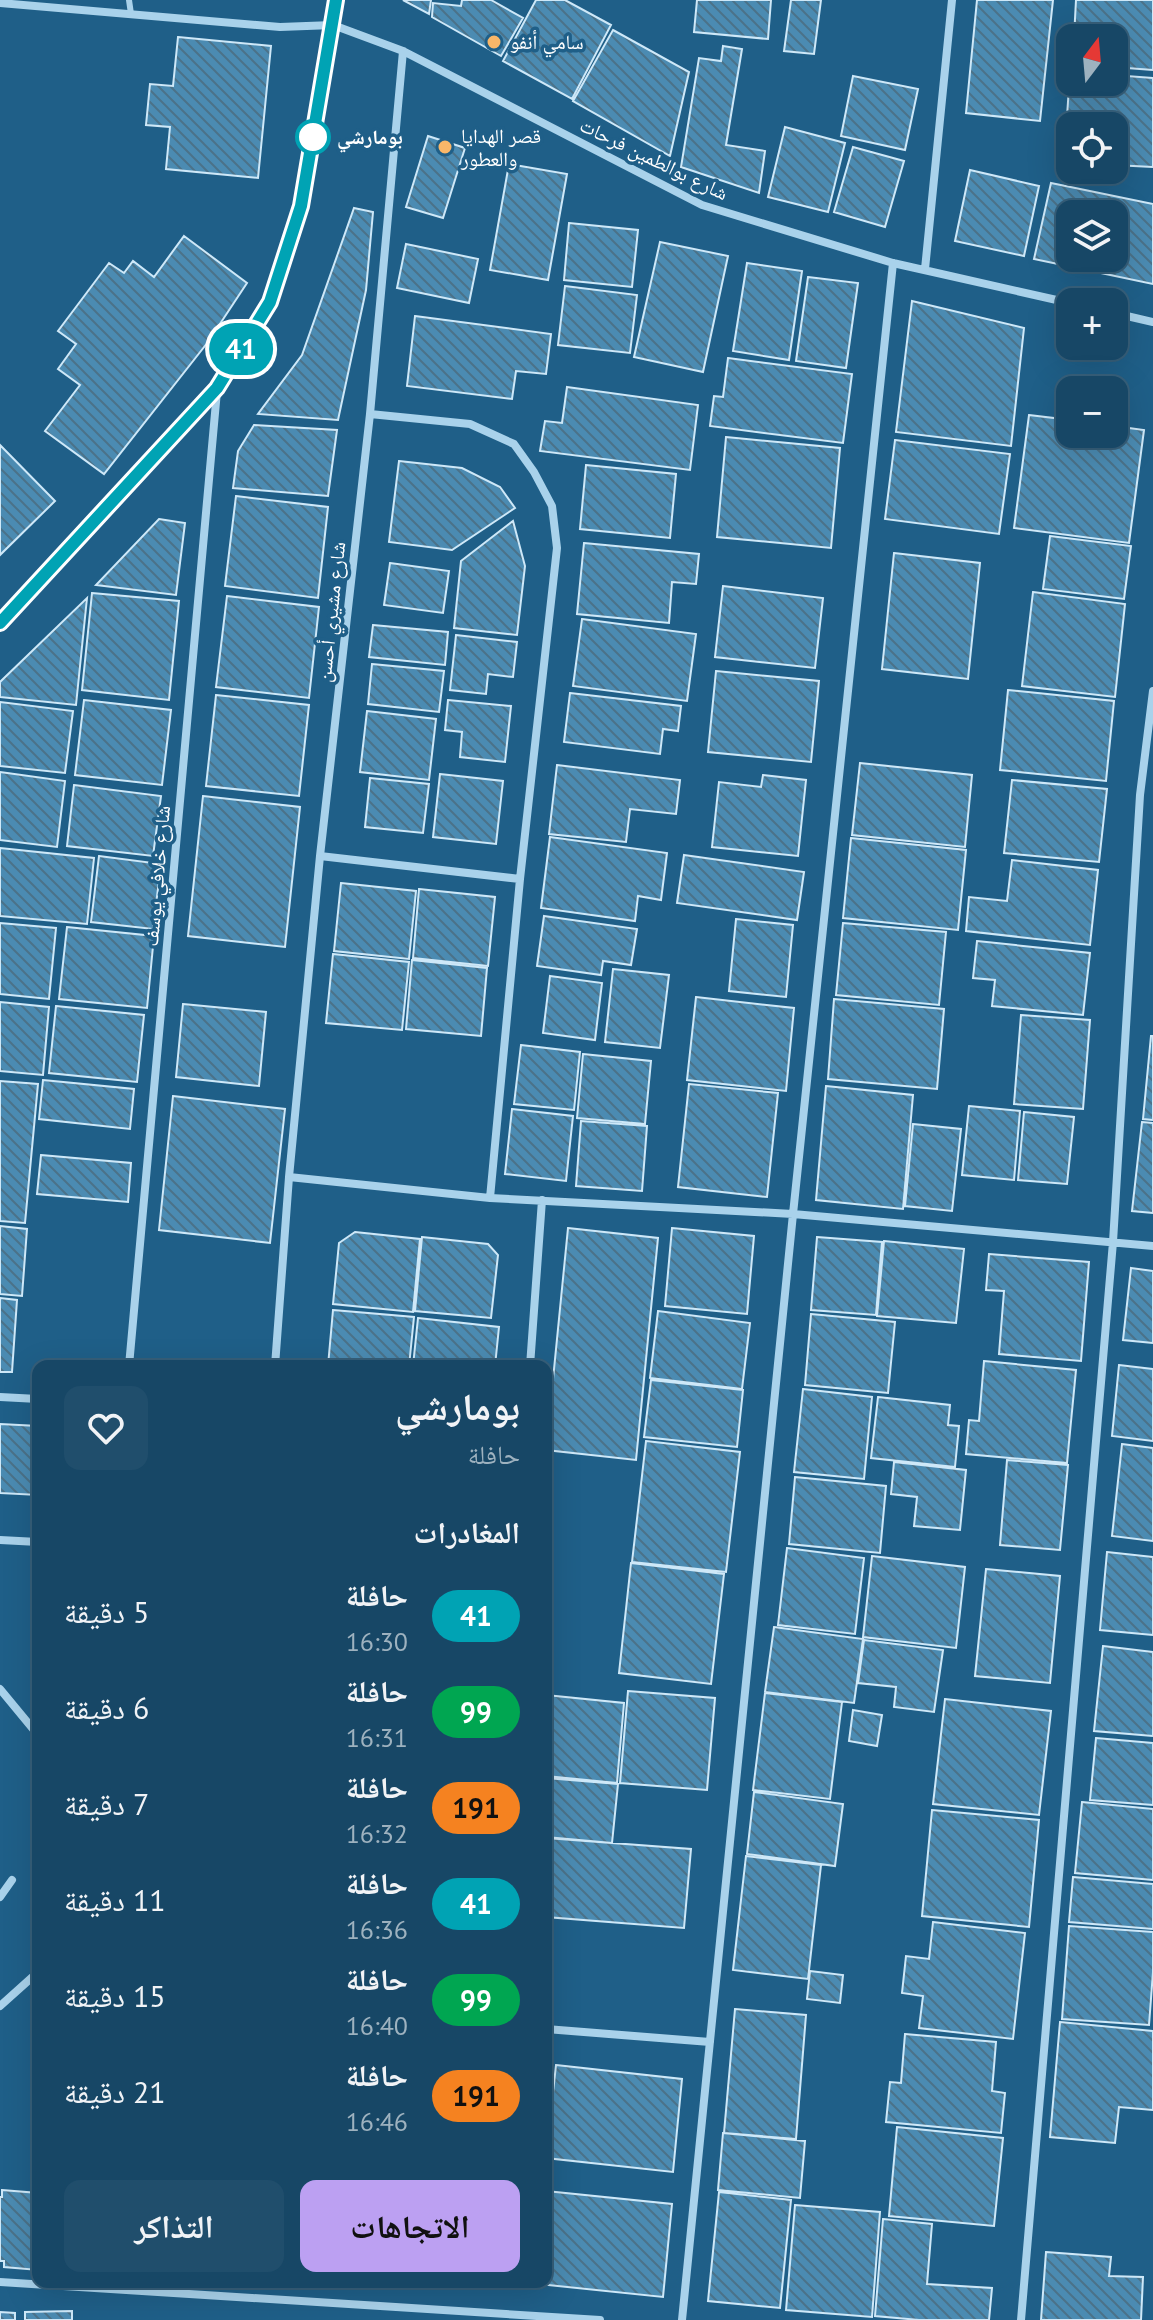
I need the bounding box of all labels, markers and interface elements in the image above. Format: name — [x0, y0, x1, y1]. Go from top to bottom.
north arrow — [1056, 24, 1128, 96]
map controls — [1056, 24, 1128, 448]
place label: سامي أنفو — [510, 29, 584, 58]
marker: سامي أنفو — [485, 33, 503, 51]
street label: شارع بوالطمين فرحات — [575, 112, 733, 206]
button: locate — [1056, 112, 1128, 184]
marker: بومارشي — [296, 120, 330, 154]
place label: قصر الهدايا والعطور — [460, 123, 541, 172]
place label: بومارشي — [337, 124, 403, 153]
marker: قصر الهدايا والعطور — [436, 138, 454, 156]
button: layers — [1056, 200, 1128, 272]
button: + — [1056, 288, 1128, 360]
line badge: 41 — [205, 323, 277, 375]
text: 41 — [225, 330, 257, 367]
button: − — [1056, 376, 1128, 448]
street label: شارع مشيري أحسن — [311, 540, 354, 684]
street label: شارع خلافي يوسف — [138, 804, 179, 948]
text: بومارشي — [395, 1381, 520, 1430]
button: heart — [64, 1386, 148, 1470]
text: حافلة — [468, 1438, 520, 1471]
text: المغادرات — [413, 1512, 520, 1551]
text: حافلة — [346, 1575, 408, 1614]
text: 5 دقيقة — [64, 1592, 149, 1631]
text: 41 — [460, 1597, 492, 1634]
text: 16:30 — [346, 1625, 408, 1658]
text: حافلة — [346, 1671, 408, 1710]
text: 6 دقيقة — [64, 1688, 149, 1727]
text: 99 — [460, 1693, 492, 1730]
text: 16:31 — [346, 1721, 408, 1754]
text: حافلة — [346, 1767, 408, 1806]
text: 7 دقيقة — [64, 1784, 149, 1823]
text: 191 — [452, 1789, 500, 1826]
text: 16:32 — [346, 1817, 408, 1850]
text: حافلة — [346, 1863, 408, 1902]
text: 11 دقيقة — [64, 1880, 166, 1919]
text: 41 — [460, 1885, 492, 1922]
text: 16:36 — [346, 1913, 408, 1946]
text: حافلة — [346, 1959, 408, 1998]
text: 15 دقيقة — [64, 1976, 166, 2015]
text: 99 — [460, 1981, 492, 2018]
text: 16:40 — [346, 2009, 408, 2042]
text: حافلة — [346, 2055, 408, 2094]
text: 21 دقيقة — [64, 2072, 166, 2111]
text: 191 — [452, 2077, 500, 2114]
text: 16:46 — [346, 2105, 408, 2138]
button: التذاكر — [64, 2180, 284, 2272]
button: الاتجاهات — [300, 2180, 520, 2272]

